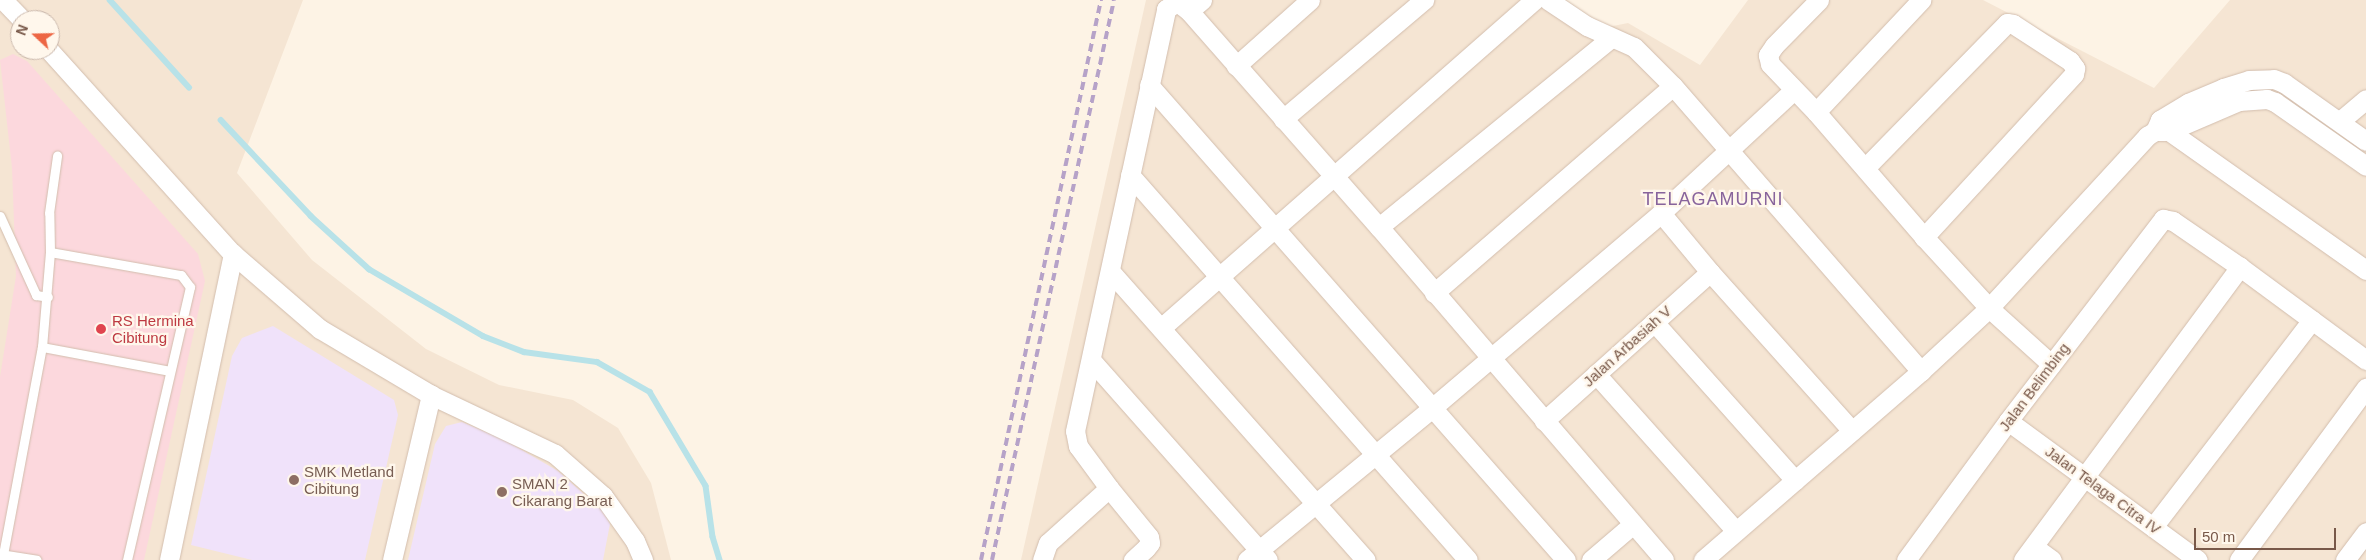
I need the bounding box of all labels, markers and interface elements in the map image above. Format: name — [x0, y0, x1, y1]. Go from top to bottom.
north arrow — [10, 10, 60, 60]
text: N — [13, 22, 31, 38]
district label: TELAGAMURNI — [1641, 188, 1785, 210]
street label: Jalan Arbasiah V — [1579, 301, 1675, 391]
place label: RS Hermina Cibitung — [112, 311, 194, 346]
marker: RS Hermina Cibitung — [94, 322, 108, 336]
street label: Jalan Belimbing — [1995, 339, 2073, 435]
street label: Jalan Telaga Citra IV — [2042, 442, 2164, 538]
place label: SMK Metland Cibitung — [304, 462, 394, 497]
marker: SMK Metland Cibitung — [288, 474, 300, 486]
place label: SMAN 2 Cikarang Barat — [512, 474, 612, 509]
marker: SMAN 2 Cikarang Barat — [496, 486, 508, 498]
scale bar — [2196, 518, 2338, 550]
text: 50 m — [2202, 528, 2235, 545]

